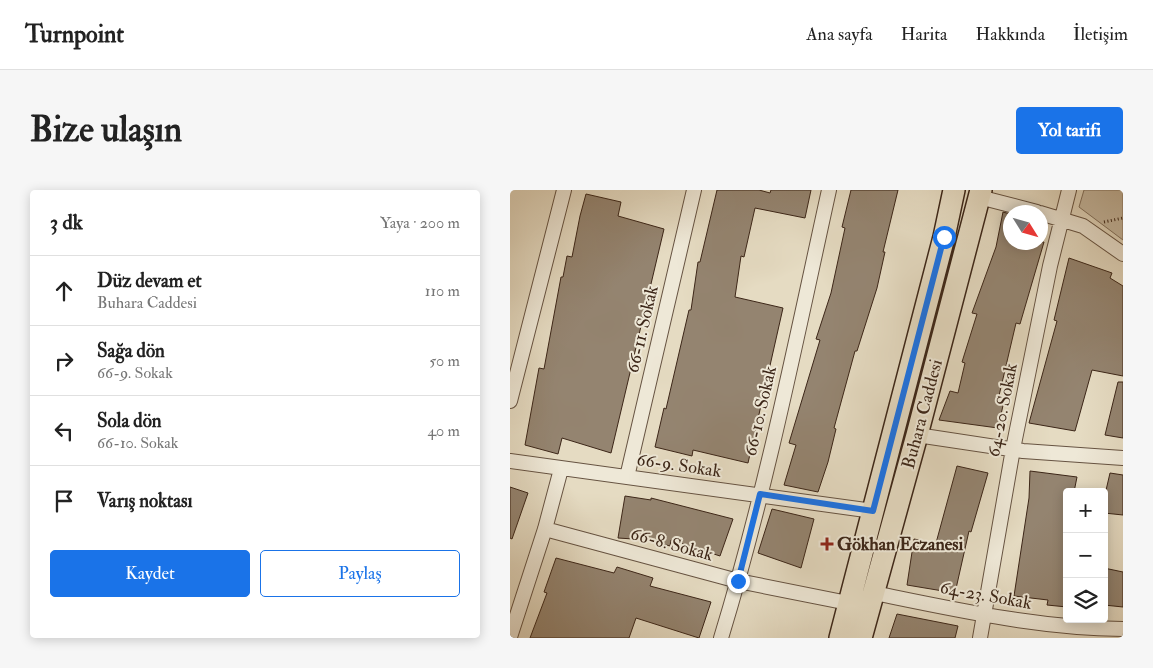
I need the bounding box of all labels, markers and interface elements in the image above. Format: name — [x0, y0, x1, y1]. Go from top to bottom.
text: Turnpoint — [25, 19, 124, 50]
text: Ana sayfa — [806, 23, 873, 46]
text: Harita — [901, 23, 948, 46]
text: Hakkında — [976, 23, 1045, 46]
text: İletişim — [1073, 23, 1128, 46]
button: Yol tarifi — [1016, 107, 1123, 154]
text: Bize ulaşın — [30, 108, 182, 152]
north arrow — [1003, 205, 1048, 250]
text: 3 dk — [50, 209, 83, 236]
text: Yaya · 200 m — [380, 213, 460, 233]
route start — [933, 226, 956, 249]
text: Düz devam et — [97, 269, 202, 293]
icon: ahead — [50, 277, 78, 305]
text: 110 m — [425, 281, 460, 301]
street label: 66-11. Sokak — [621, 283, 664, 375]
text: Buhara Caddesi — [97, 293, 197, 313]
text: Sağa dön — [97, 339, 165, 363]
icon: right — [50, 347, 78, 375]
text: 50 m — [429, 351, 460, 371]
street label: Buhara Caddesi — [897, 357, 948, 471]
street label: 64-20. Sokak — [982, 361, 1023, 459]
text: 66-9. Sokak — [97, 363, 173, 383]
street label: 66-10. Sokak — [739, 363, 782, 458]
text: Sola dön — [97, 409, 162, 433]
icon: left — [50, 417, 78, 445]
text: 40 m — [427, 421, 460, 441]
text: 66-10. Sokak — [97, 433, 178, 453]
street label: 66-9. Sokak — [635, 448, 723, 483]
icon: arrive — [50, 487, 78, 515]
map controls — [1063, 488, 1108, 623]
button: + — [1063, 488, 1108, 533]
text: Varış noktası — [97, 489, 193, 513]
street label: 66-8. Sokak — [628, 522, 716, 567]
place label: Gökhan Eczanesi — [837, 533, 963, 556]
button: − — [1063, 533, 1108, 578]
marker: Gökhan Eczanesi — [821, 538, 833, 550]
button: Kaydet — [50, 550, 250, 597]
button: Paylaş — [260, 550, 460, 597]
route end — [727, 570, 750, 593]
street label: 64-23. Sokak — [938, 576, 1034, 615]
button: layers — [1063, 578, 1108, 623]

